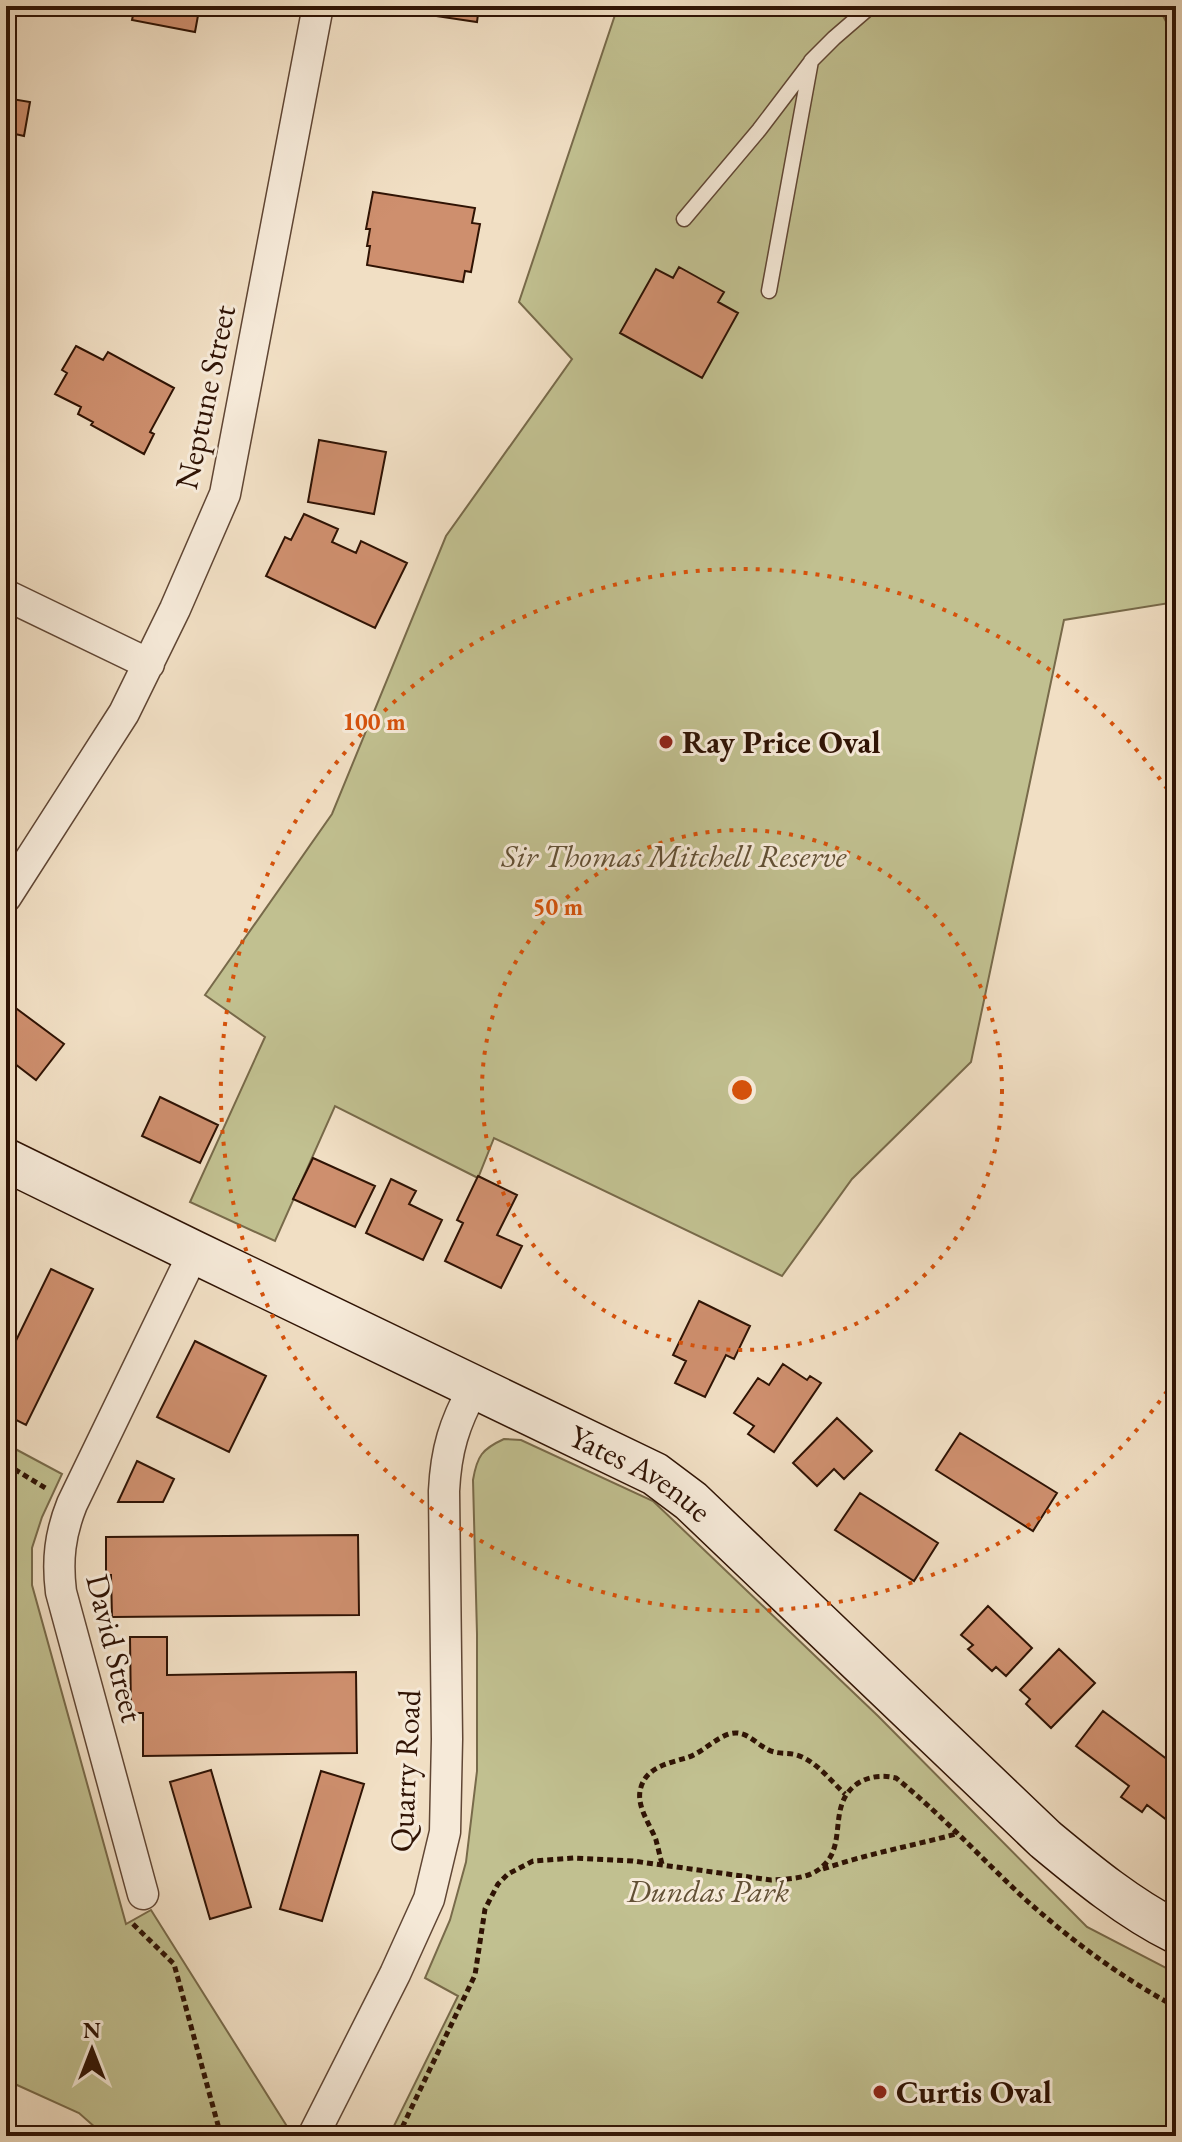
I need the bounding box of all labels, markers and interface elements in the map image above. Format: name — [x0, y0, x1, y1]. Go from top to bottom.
street label: Neptune Street — [165, 301, 245, 493]
text: 100 m — [342, 706, 406, 737]
place label: Ray Price Oval — [682, 721, 881, 763]
marker: Ray Price Oval — [657, 733, 675, 751]
park label: Sir Thomas Mitchell Reserve — [501, 835, 848, 877]
text: 50 m — [533, 891, 583, 922]
centre of rings — [728, 1076, 756, 1104]
street label: Yates Avenue — [562, 1415, 721, 1531]
street label: David Street — [76, 1570, 154, 1726]
street label: Quarry Road — [380, 1688, 430, 1853]
park label: Dundas Park — [626, 1870, 790, 1912]
north arrow — [52, 2010, 132, 2090]
text: N — [83, 2016, 101, 2045]
place label: Curtis Oval — [896, 2071, 1052, 2113]
marker: Curtis Oval — [871, 2083, 889, 2101]

